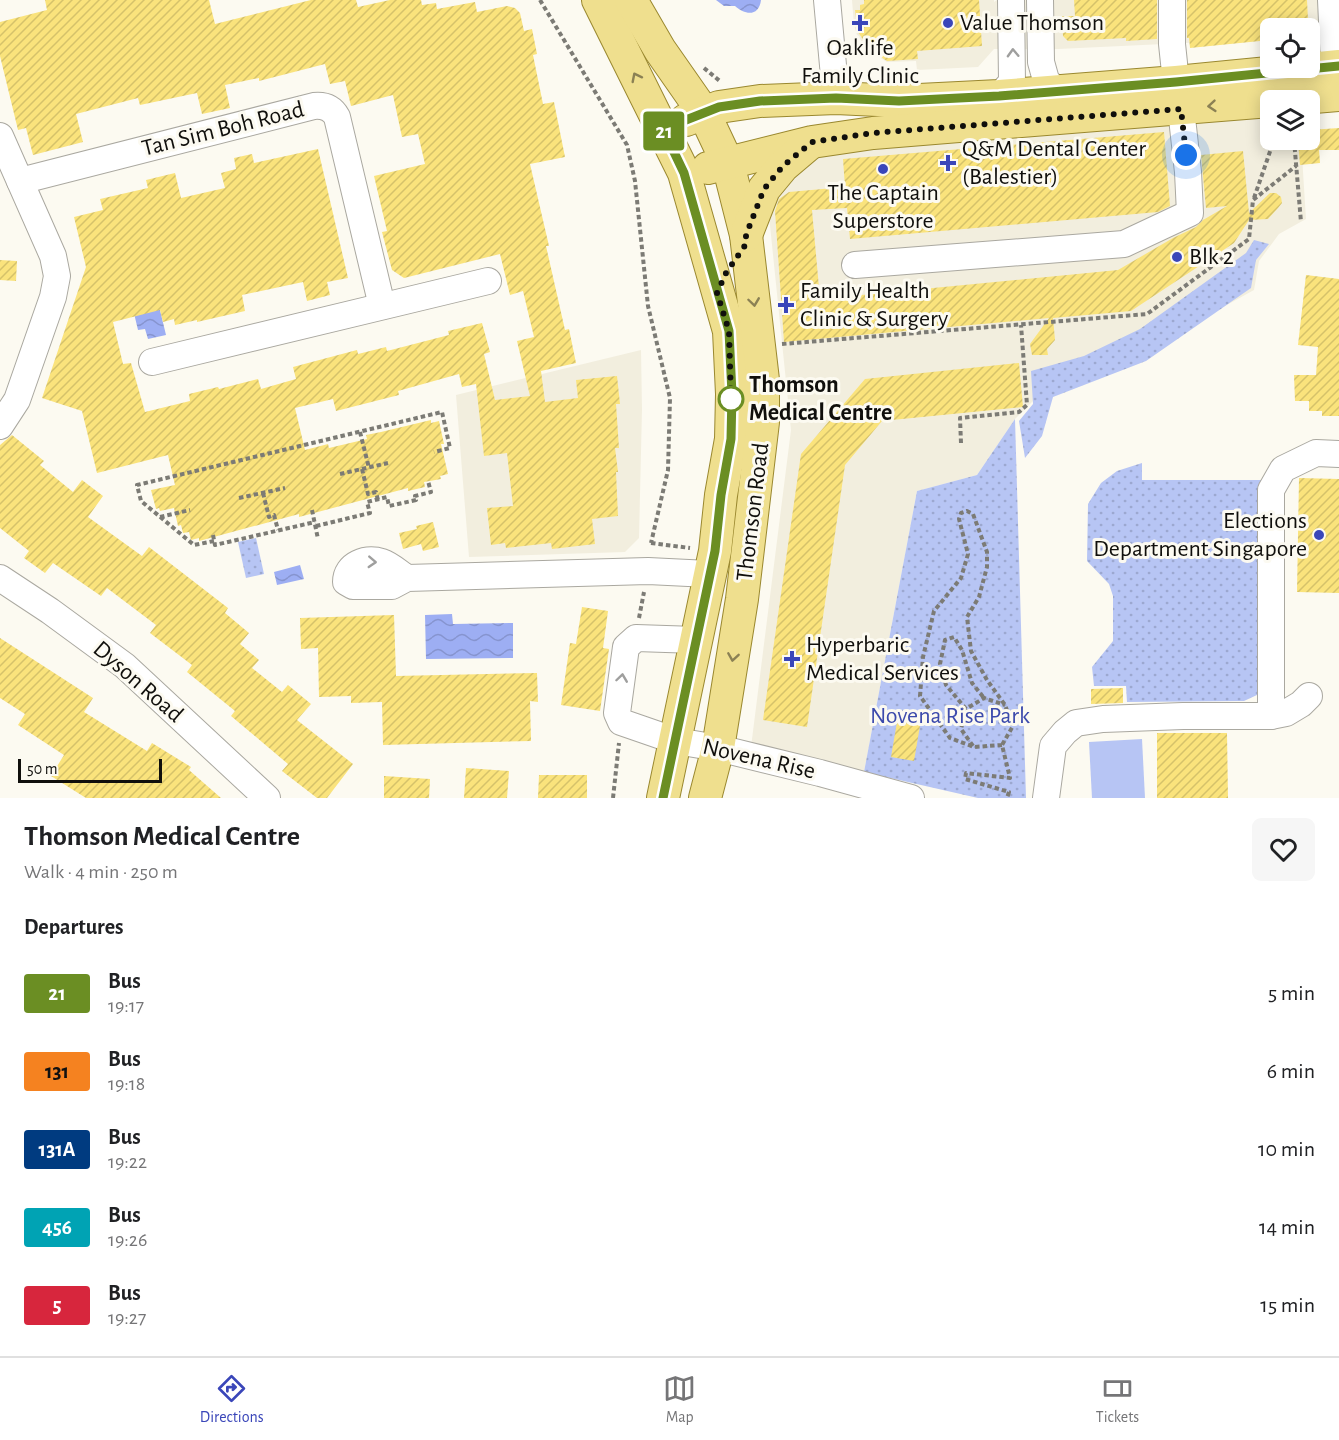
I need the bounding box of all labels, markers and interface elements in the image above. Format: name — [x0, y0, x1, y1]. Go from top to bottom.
place label: Value Thomson — [960, 11, 1104, 35]
marker: Oaklife Family Clinic — [851, 14, 869, 32]
marker: Value Thomson — [941, 16, 955, 30]
map controls — [1260, 18, 1320, 150]
button: locate — [1260, 18, 1320, 78]
place label: Oaklife Family Clinic — [801, 36, 919, 88]
one-way arrow — [1006, 49, 1019, 58]
one-way arrow — [632, 73, 644, 84]
button: layers — [1260, 90, 1320, 150]
street label: Tan Sim Boh Road — [139, 97, 307, 161]
one-way arrow — [1208, 100, 1217, 113]
line badge: 21 — [637, 112, 691, 150]
text: 21 — [655, 121, 673, 142]
place label: Q&M Dental Center (Balestier) — [962, 137, 1146, 189]
your location — [1171, 140, 1201, 170]
marker: Q&M Dental Center (Balestier) — [939, 154, 957, 172]
marker: The Captain Superstore — [876, 162, 890, 176]
place label: The Captain Superstore — [827, 181, 939, 233]
place label: Blk 2 — [1189, 245, 1234, 269]
marker: Blk 2 — [1170, 250, 1184, 264]
place label: Family Health Clinic & Surgery — [800, 279, 948, 331]
marker: Family Health Clinic & Surgery — [777, 296, 795, 314]
one-way arrow — [748, 298, 760, 307]
place label: Thomson Medical Centre — [749, 373, 892, 425]
marker: Thomson Medical Centre — [718, 386, 744, 412]
street label: Thomson Road — [733, 441, 773, 583]
place label: Elections Department Singapore — [1093, 509, 1307, 561]
marker: Elections Department Singapore — [1312, 528, 1326, 542]
one-way arrow — [368, 555, 377, 568]
place label: Hyperbaric Medical Services — [806, 633, 959, 685]
street label: Dyson Road — [89, 637, 187, 727]
marker: Hyperbaric Medical Services — [783, 650, 801, 668]
one-way arrow — [727, 652, 740, 662]
one-way arrow — [615, 674, 627, 683]
park label: Novena Rise Park — [870, 704, 1030, 728]
street label: Novena Rise — [700, 734, 818, 784]
scale bar — [18, 756, 162, 784]
text: 50 m — [27, 761, 58, 777]
button: heart — [1252, 818, 1315, 881]
text: Thomson Medical Centre — [24, 823, 300, 851]
text: Walk · 4 min · 250 m — [24, 862, 178, 882]
text: Departures — [24, 916, 124, 938]
text: Bus — [108, 970, 141, 992]
text: 5 min — [1268, 982, 1315, 1004]
text: 21 — [48, 983, 66, 1004]
text: 19:17 — [108, 996, 144, 1016]
text: Bus — [108, 1048, 141, 1070]
text: 6 min — [1267, 1060, 1315, 1082]
text: 131 — [45, 1061, 69, 1082]
text: 19:18 — [108, 1074, 145, 1094]
text: Bus — [108, 1126, 141, 1148]
text: 10 min — [1258, 1138, 1315, 1160]
text: 131A — [39, 1139, 75, 1160]
text: 19:22 — [108, 1152, 147, 1172]
text: Bus — [108, 1204, 141, 1226]
text: 14 min — [1259, 1216, 1315, 1238]
text: 456 — [42, 1217, 72, 1238]
text: 19:26 — [108, 1230, 147, 1250]
text: Bus — [108, 1282, 141, 1304]
text: 15 min — [1260, 1294, 1315, 1316]
text: 5 — [52, 1295, 62, 1316]
text: 19:27 — [108, 1308, 146, 1328]
tab: Directions — [200, 1372, 264, 1427]
tab: Map — [663, 1372, 696, 1427]
tab: Tickets — [1096, 1372, 1139, 1427]

